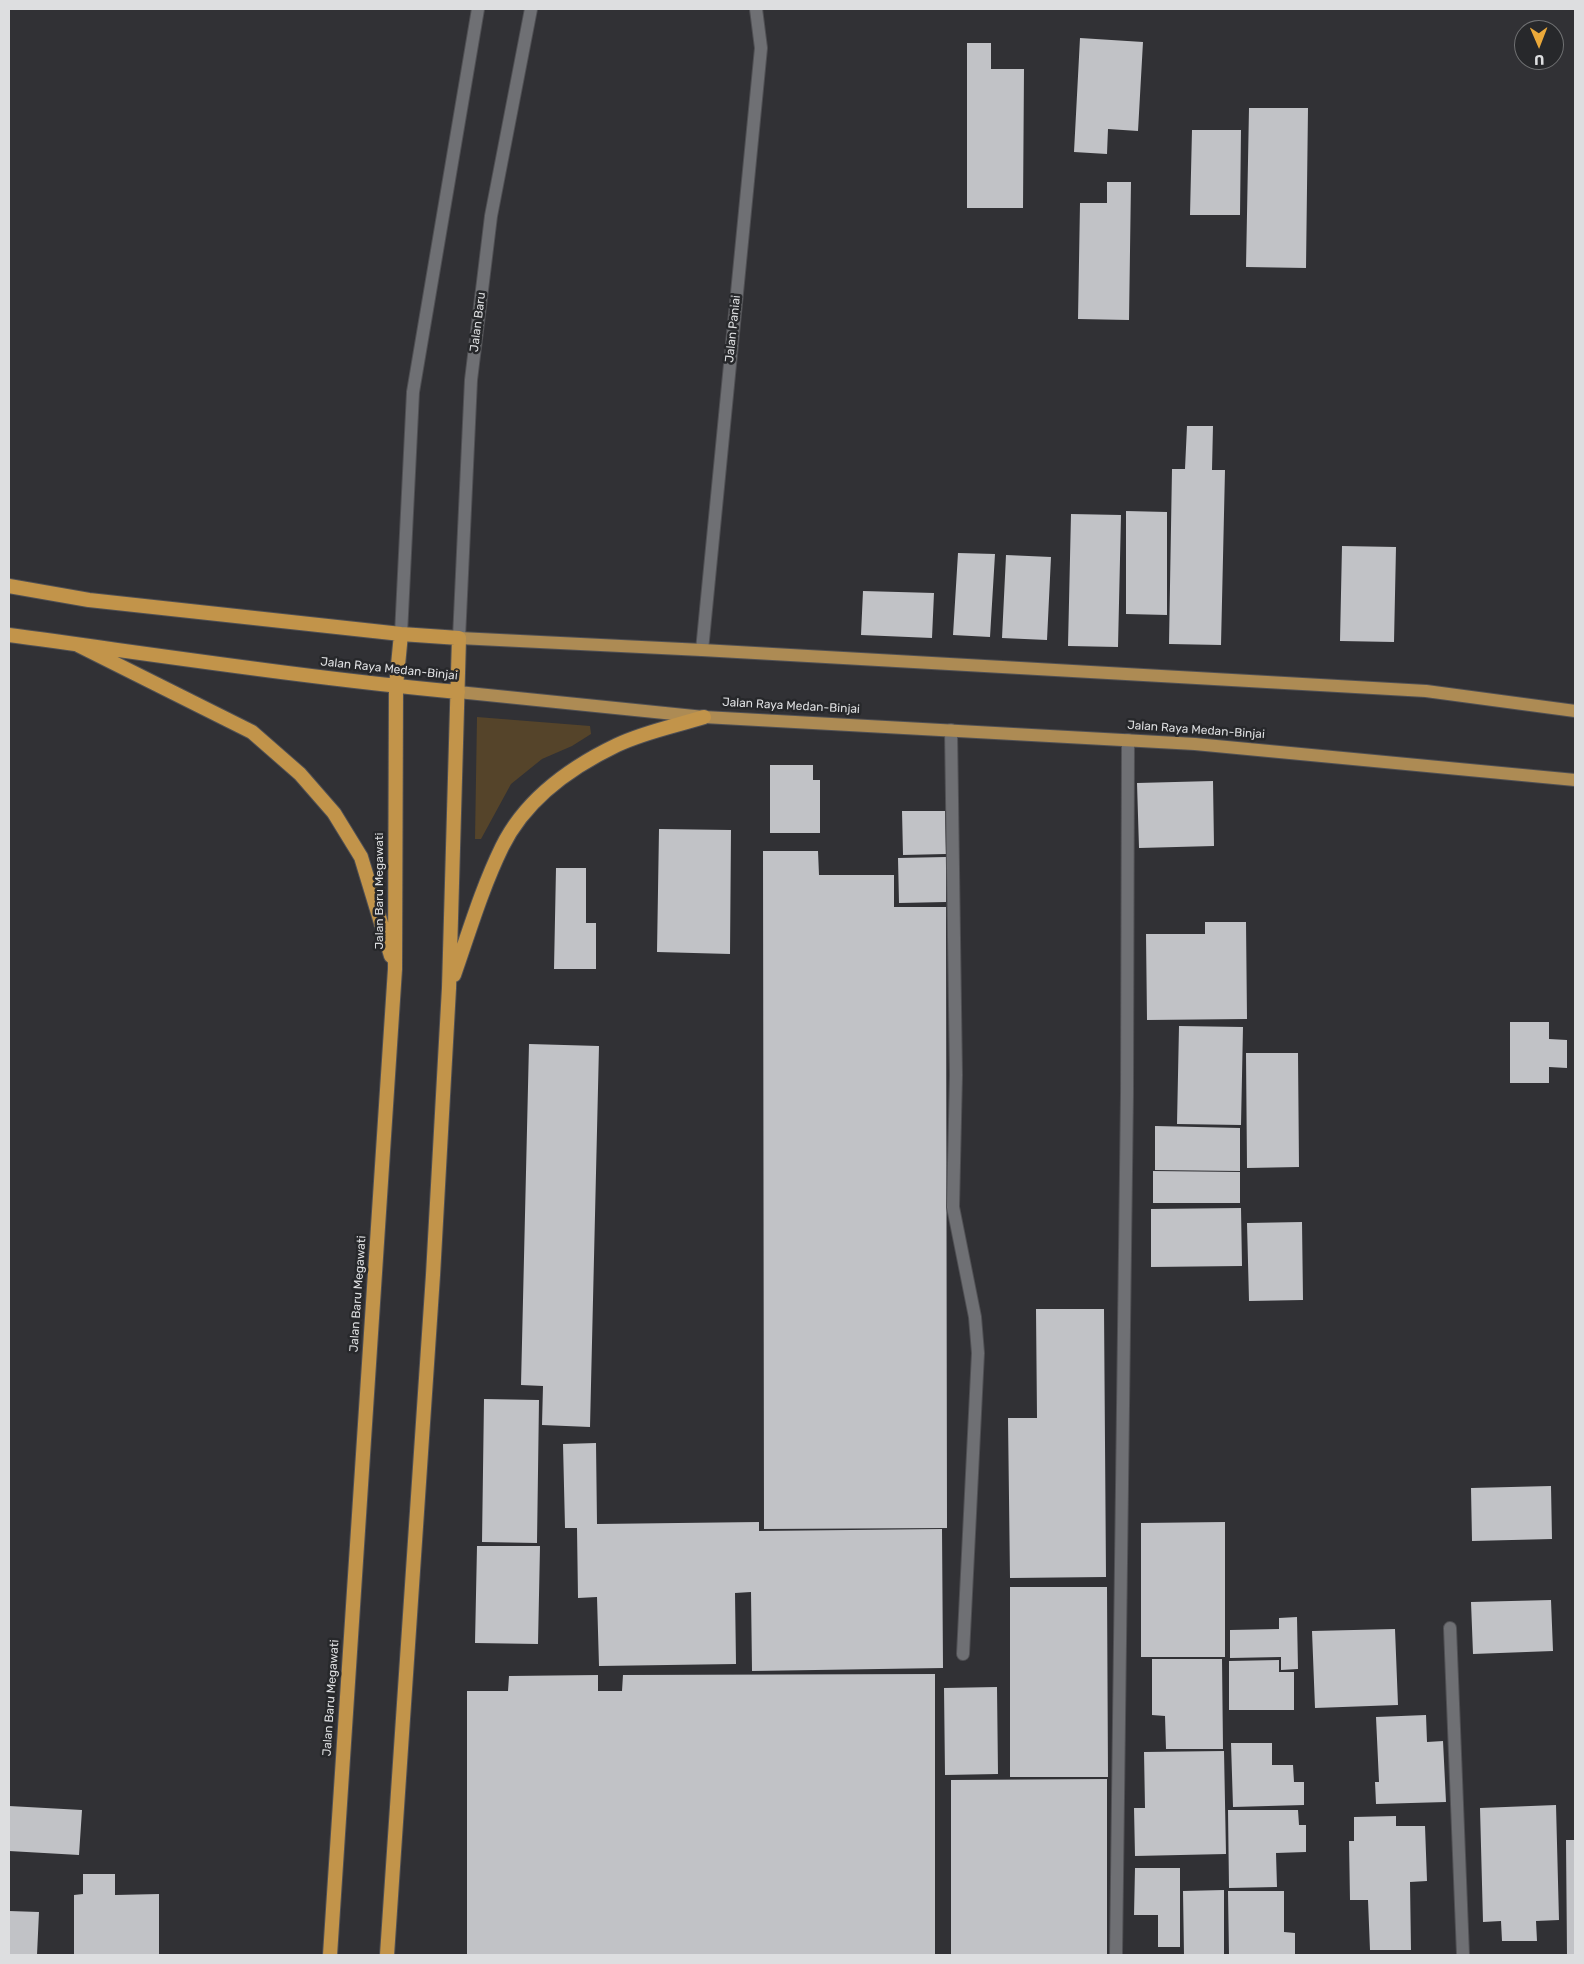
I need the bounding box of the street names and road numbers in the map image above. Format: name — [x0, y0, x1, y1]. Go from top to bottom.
street label: Jalan Baru — [467, 291, 489, 353]
street label: Jalan Paniai — [722, 295, 744, 363]
street label: Jalan Raya Medan-Binjai — [320, 655, 458, 683]
street label: Jalan Raya Medan-Binjai — [722, 695, 860, 717]
street label: Jalan Raya Medan-Binjai — [1127, 718, 1265, 742]
street label: Jalan Baru Megawati — [373, 833, 387, 949]
street label: Jalan Baru Megawati — [347, 1235, 369, 1353]
street label: Jalan Baru Megawati — [320, 1639, 342, 1757]

